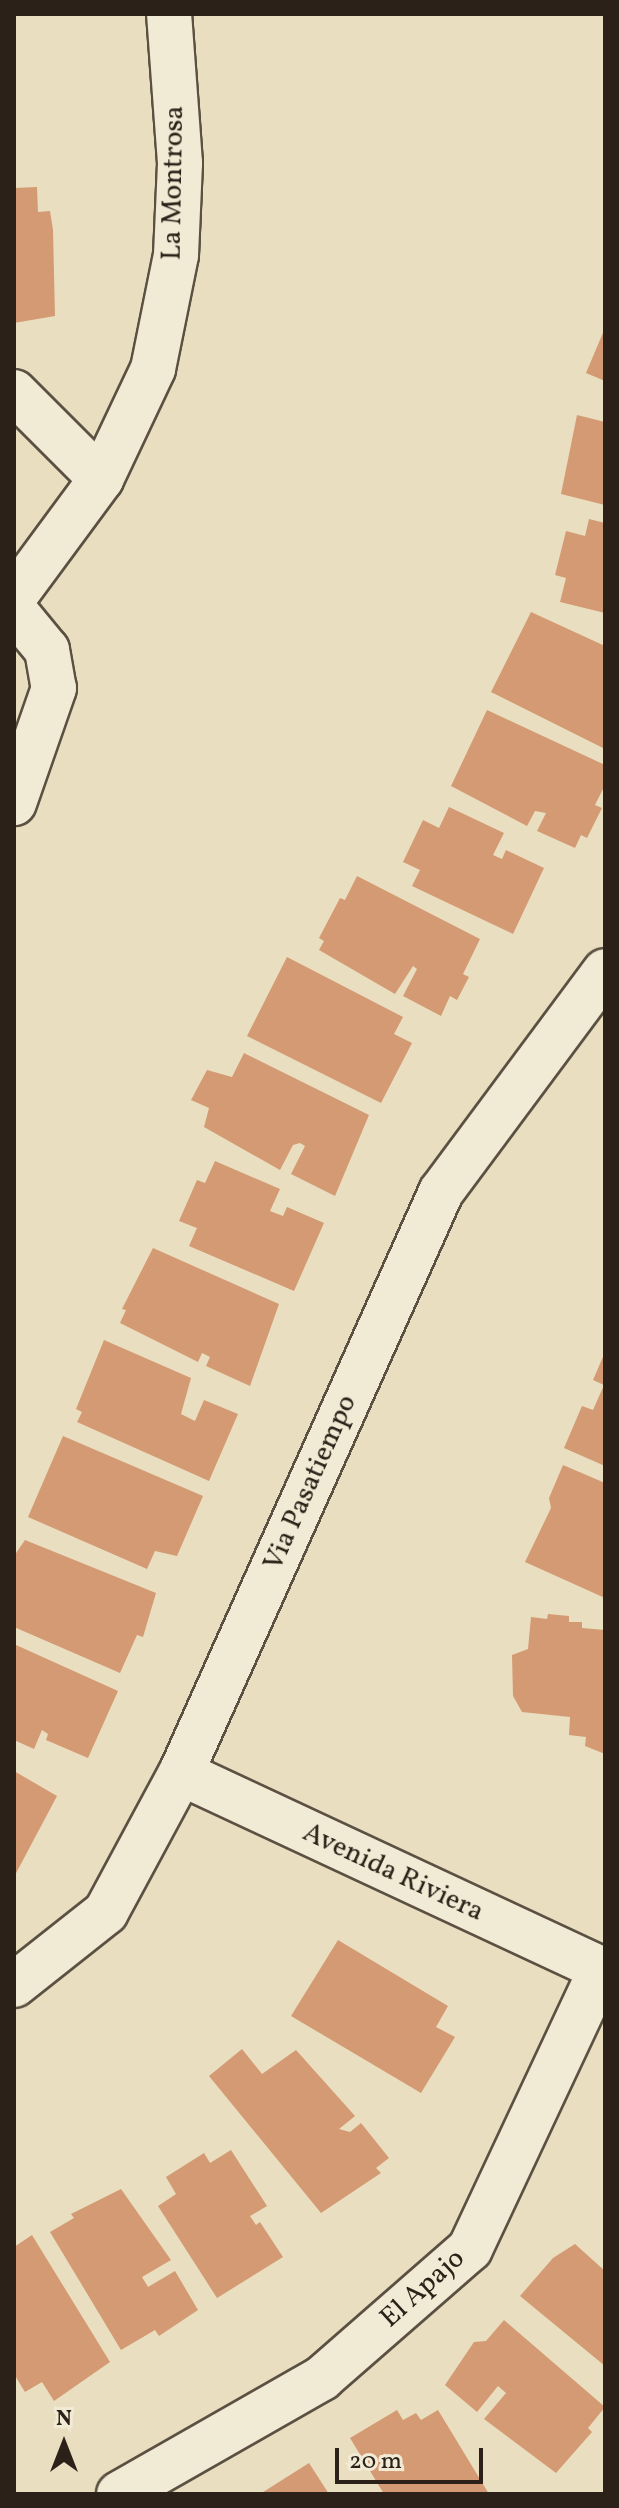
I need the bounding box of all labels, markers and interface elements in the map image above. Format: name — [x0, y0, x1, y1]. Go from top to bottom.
street label: La Montrosa — [156, 105, 192, 261]
street label: Via Pasatiempo — [257, 1390, 365, 1576]
street label: Avenida Riviera — [297, 1816, 489, 1930]
street label: El Apajo — [374, 2242, 472, 2336]
north arrow — [24, 2404, 104, 2484]
text: N — [56, 2404, 72, 2435]
scale bar — [339, 2432, 487, 2482]
text: 20 m — [349, 2445, 402, 2479]

